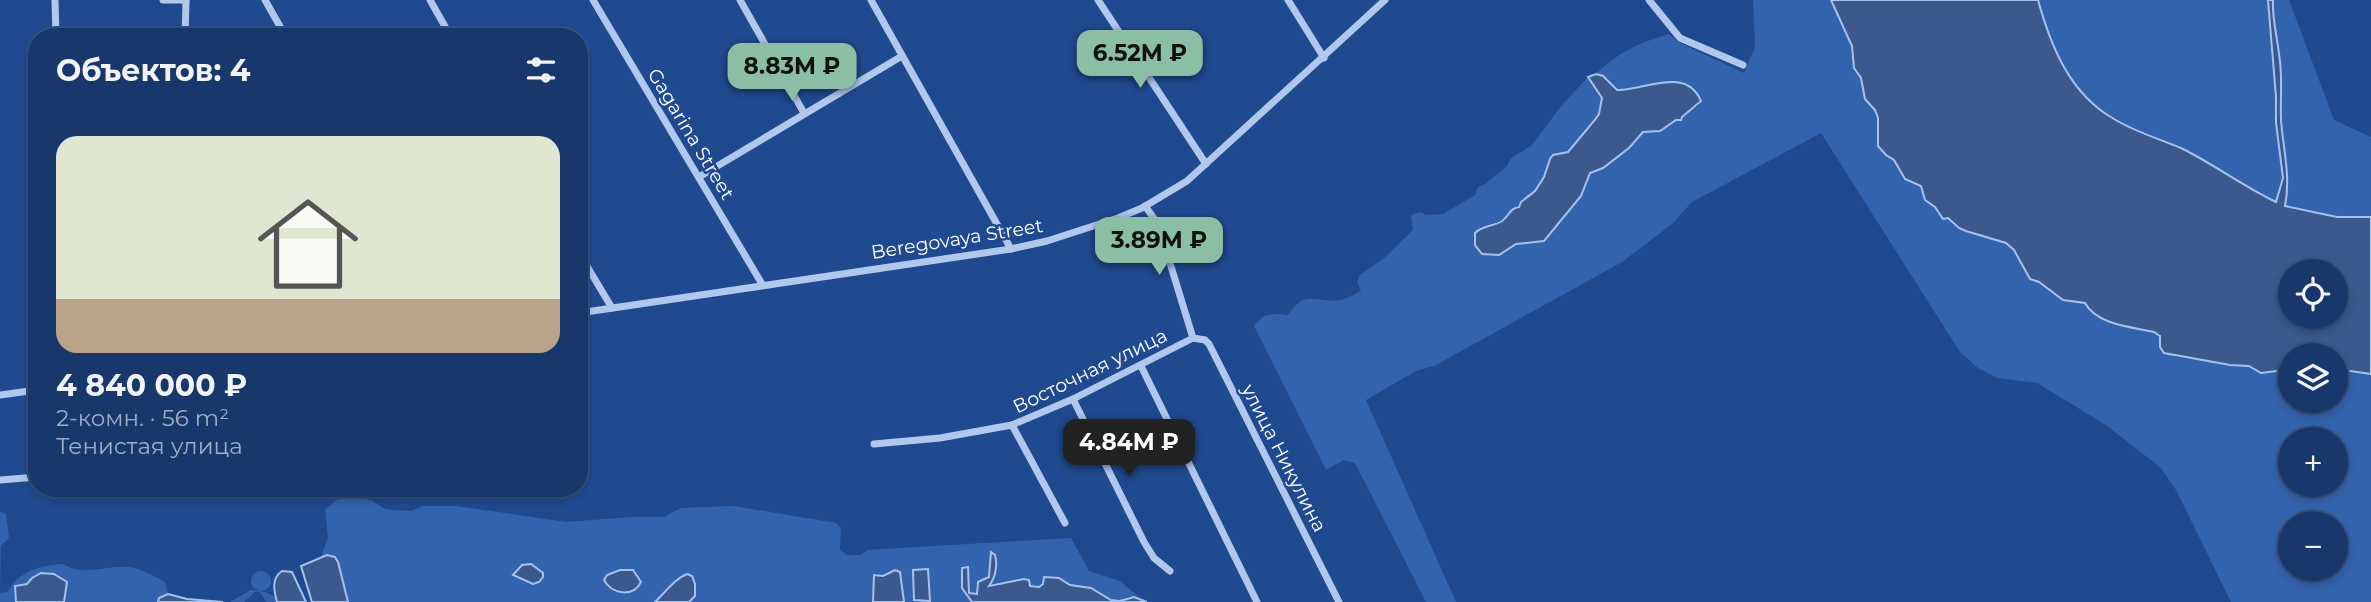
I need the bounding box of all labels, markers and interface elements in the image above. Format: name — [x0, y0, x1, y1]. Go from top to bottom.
pin: 6.52M ₽ — [1075, 31, 1205, 90]
text: 6.52M ₽ — [1093, 39, 1187, 67]
pin: 8.83M ₽ — [727, 43, 857, 103]
icon: filters — [522, 51, 560, 89]
text: Объектов: 4 — [56, 52, 250, 89]
text: 8.83M ₽ — [744, 52, 840, 80]
street label: Gagarina Street — [643, 64, 739, 204]
icon: home — [245, 181, 371, 307]
street label: Beregovaya Street — [869, 214, 1045, 264]
pin: 3.89M ₽ — [1094, 218, 1224, 277]
text: 3.89M ₽ — [1111, 226, 1207, 254]
map controls — [2278, 259, 2348, 581]
button: locate — [2278, 259, 2348, 329]
street label: Восточная улица — [1009, 324, 1171, 418]
button: layers — [2278, 343, 2348, 413]
text: 4 840 000 ₽ — [56, 367, 247, 404]
street label: улица Никулина — [1236, 379, 1331, 536]
text: 2-комн. · 56 m² — [56, 404, 229, 432]
pin: 4.84M ₽ — [1064, 420, 1194, 479]
button: + — [2278, 427, 2348, 497]
text: 4.84M ₽ — [1079, 428, 1179, 456]
text: Тенистая улица — [56, 432, 243, 460]
button: − — [2278, 511, 2348, 581]

